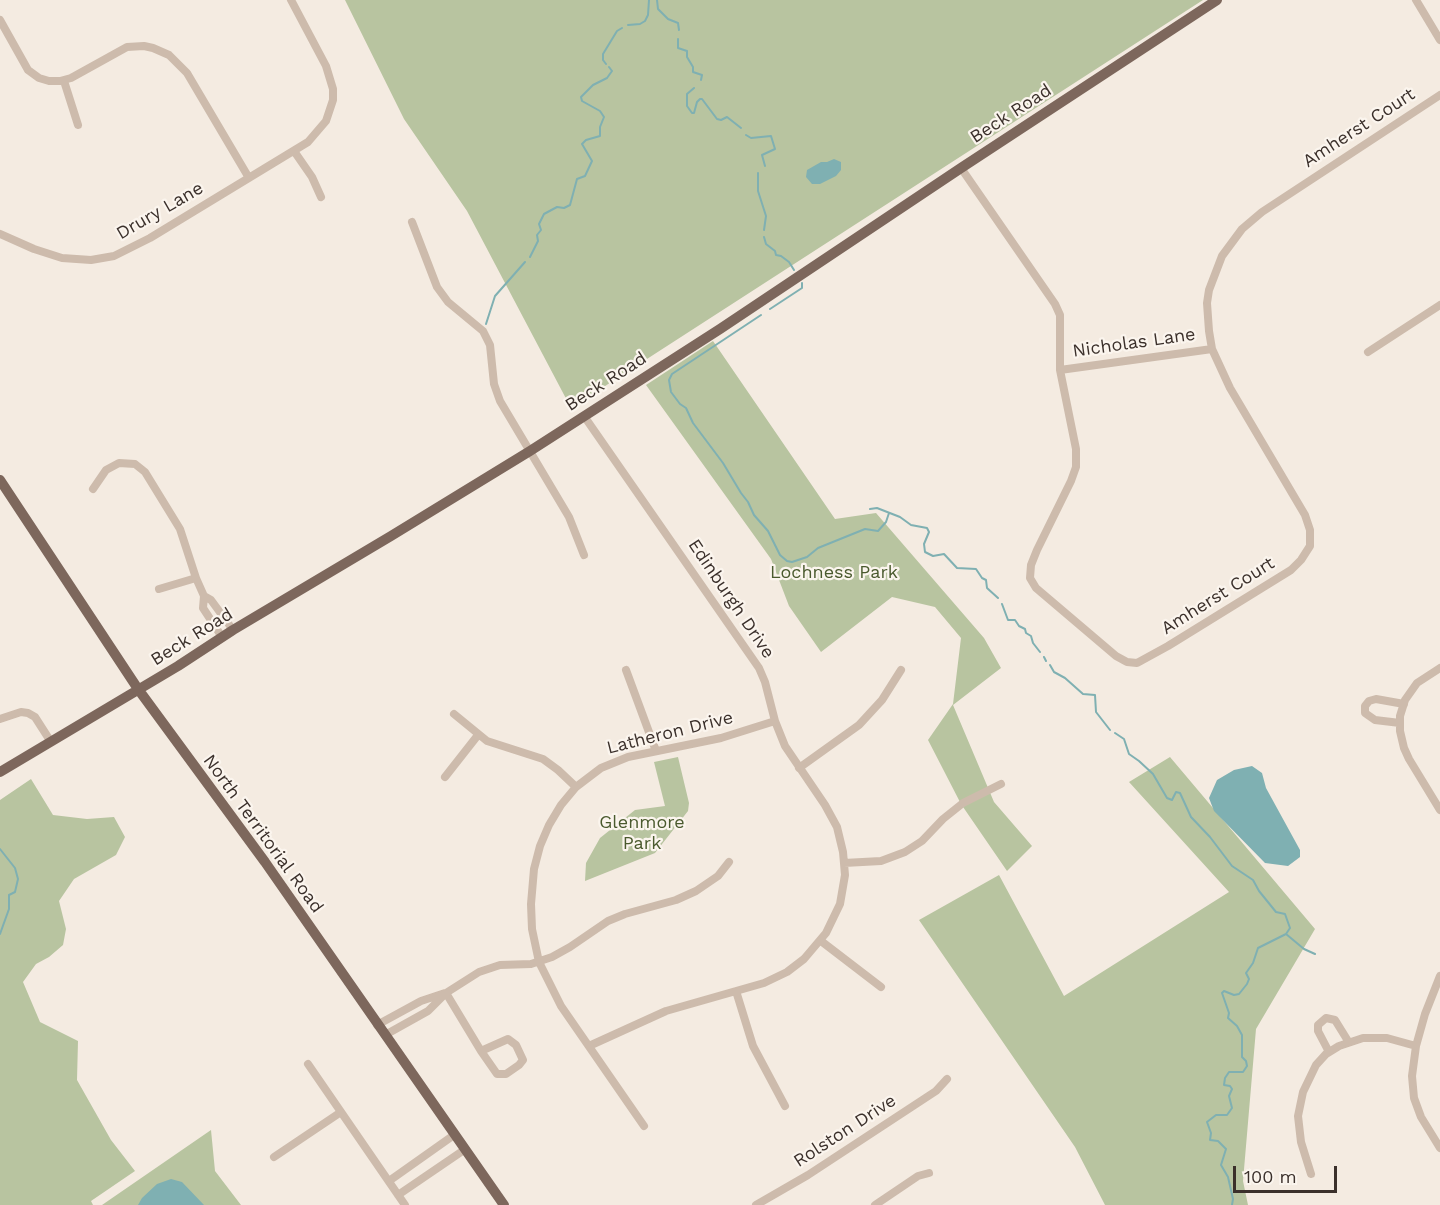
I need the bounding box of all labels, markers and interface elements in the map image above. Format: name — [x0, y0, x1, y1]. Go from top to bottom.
street label: Beck Road — [966, 80, 1056, 148]
street label: Amherst Court — [1299, 84, 1419, 172]
street label: Drury Lane — [113, 177, 207, 245]
street label: Nicholas Lane — [1071, 324, 1197, 362]
street label: Beck Road — [561, 348, 651, 416]
street label: Edinburgh Drive — [683, 535, 779, 663]
street label: Amherst Court — [1157, 553, 1279, 639]
park label: Lochness Park — [770, 562, 898, 584]
street label: Beck Road — [147, 603, 237, 671]
street label: Latheron Drive — [605, 707, 735, 759]
street label: North Territorial Road — [198, 751, 328, 917]
park label: Glenmore Park — [599, 812, 685, 854]
street label: Rolston Drive — [790, 1090, 900, 1172]
scale bar — [1236, 1154, 1340, 1192]
text: 100 m — [1244, 1166, 1297, 1187]

